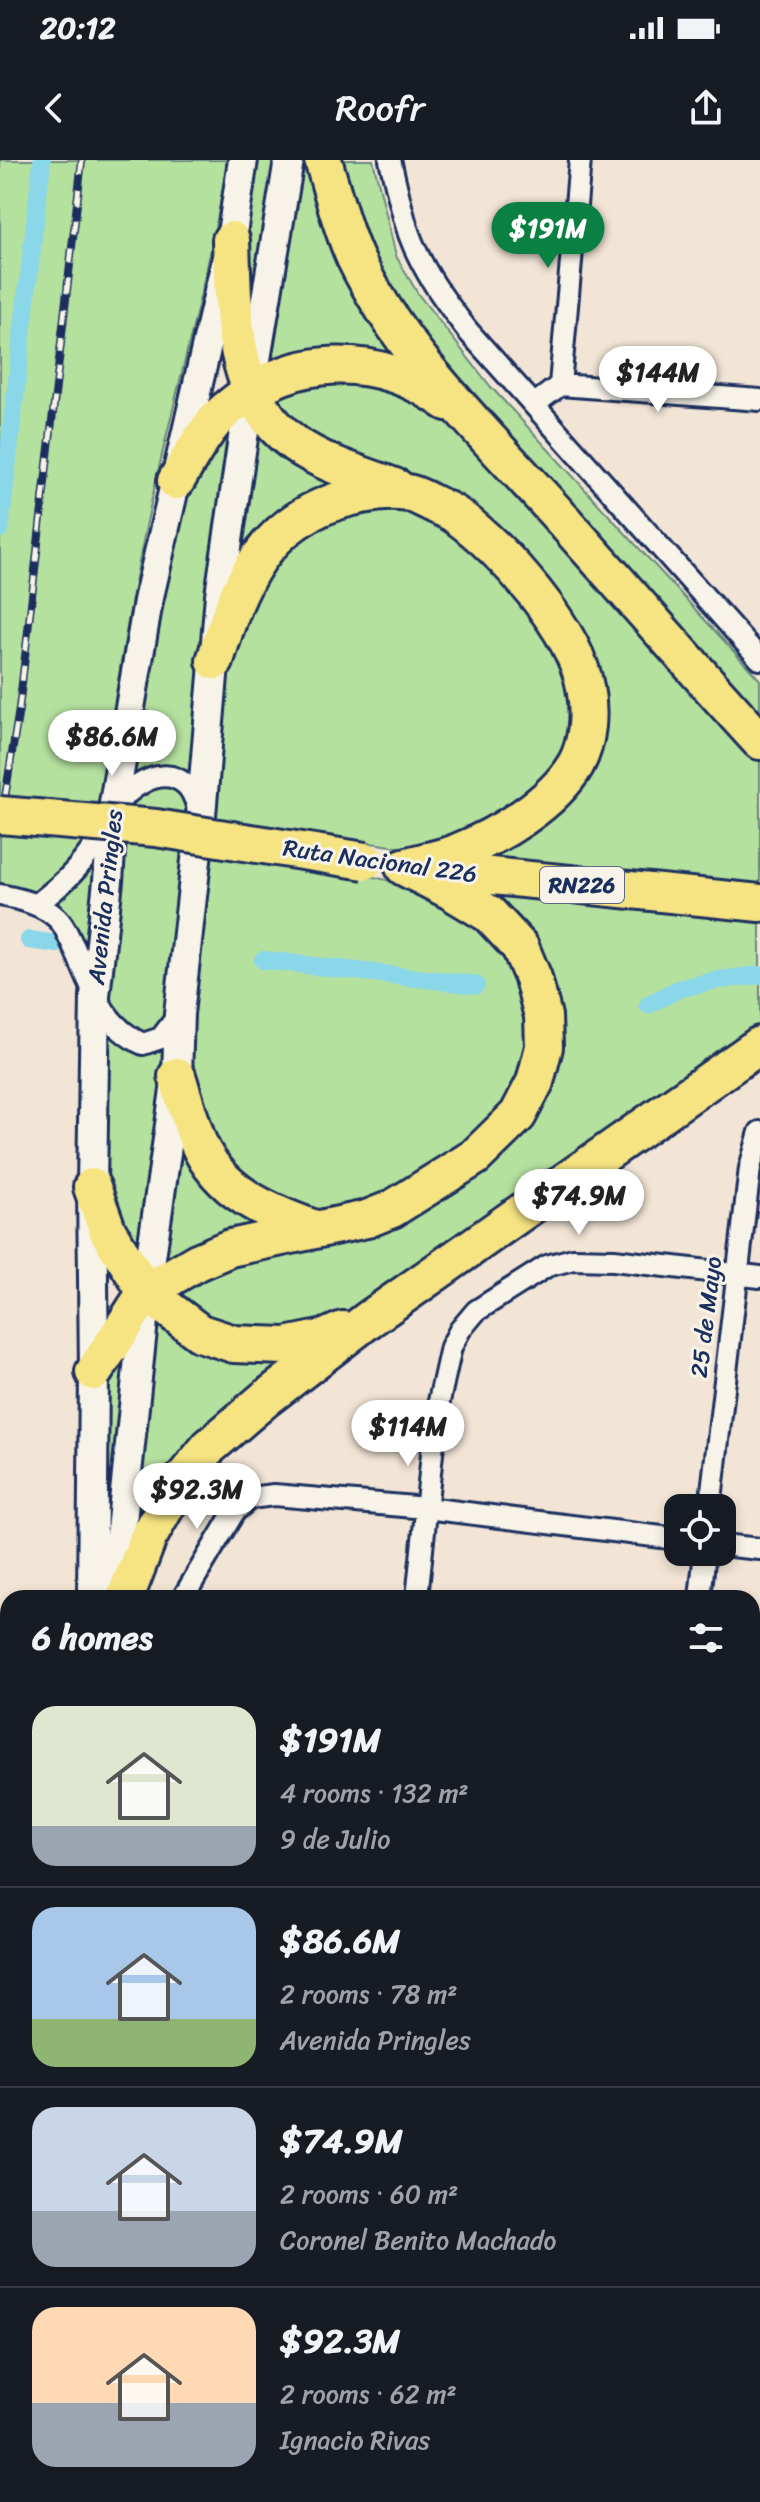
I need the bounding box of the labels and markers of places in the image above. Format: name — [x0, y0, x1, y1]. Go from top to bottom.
pin: $191M — [492, 202, 604, 270]
pin: $144M — [602, 346, 714, 414]
pin: $86.6M — [47, 710, 177, 778]
pin: $74.9M — [514, 1169, 644, 1237]
pin: $114M — [352, 1400, 464, 1468]
pin: $92.3M — [132, 1463, 262, 1531]

